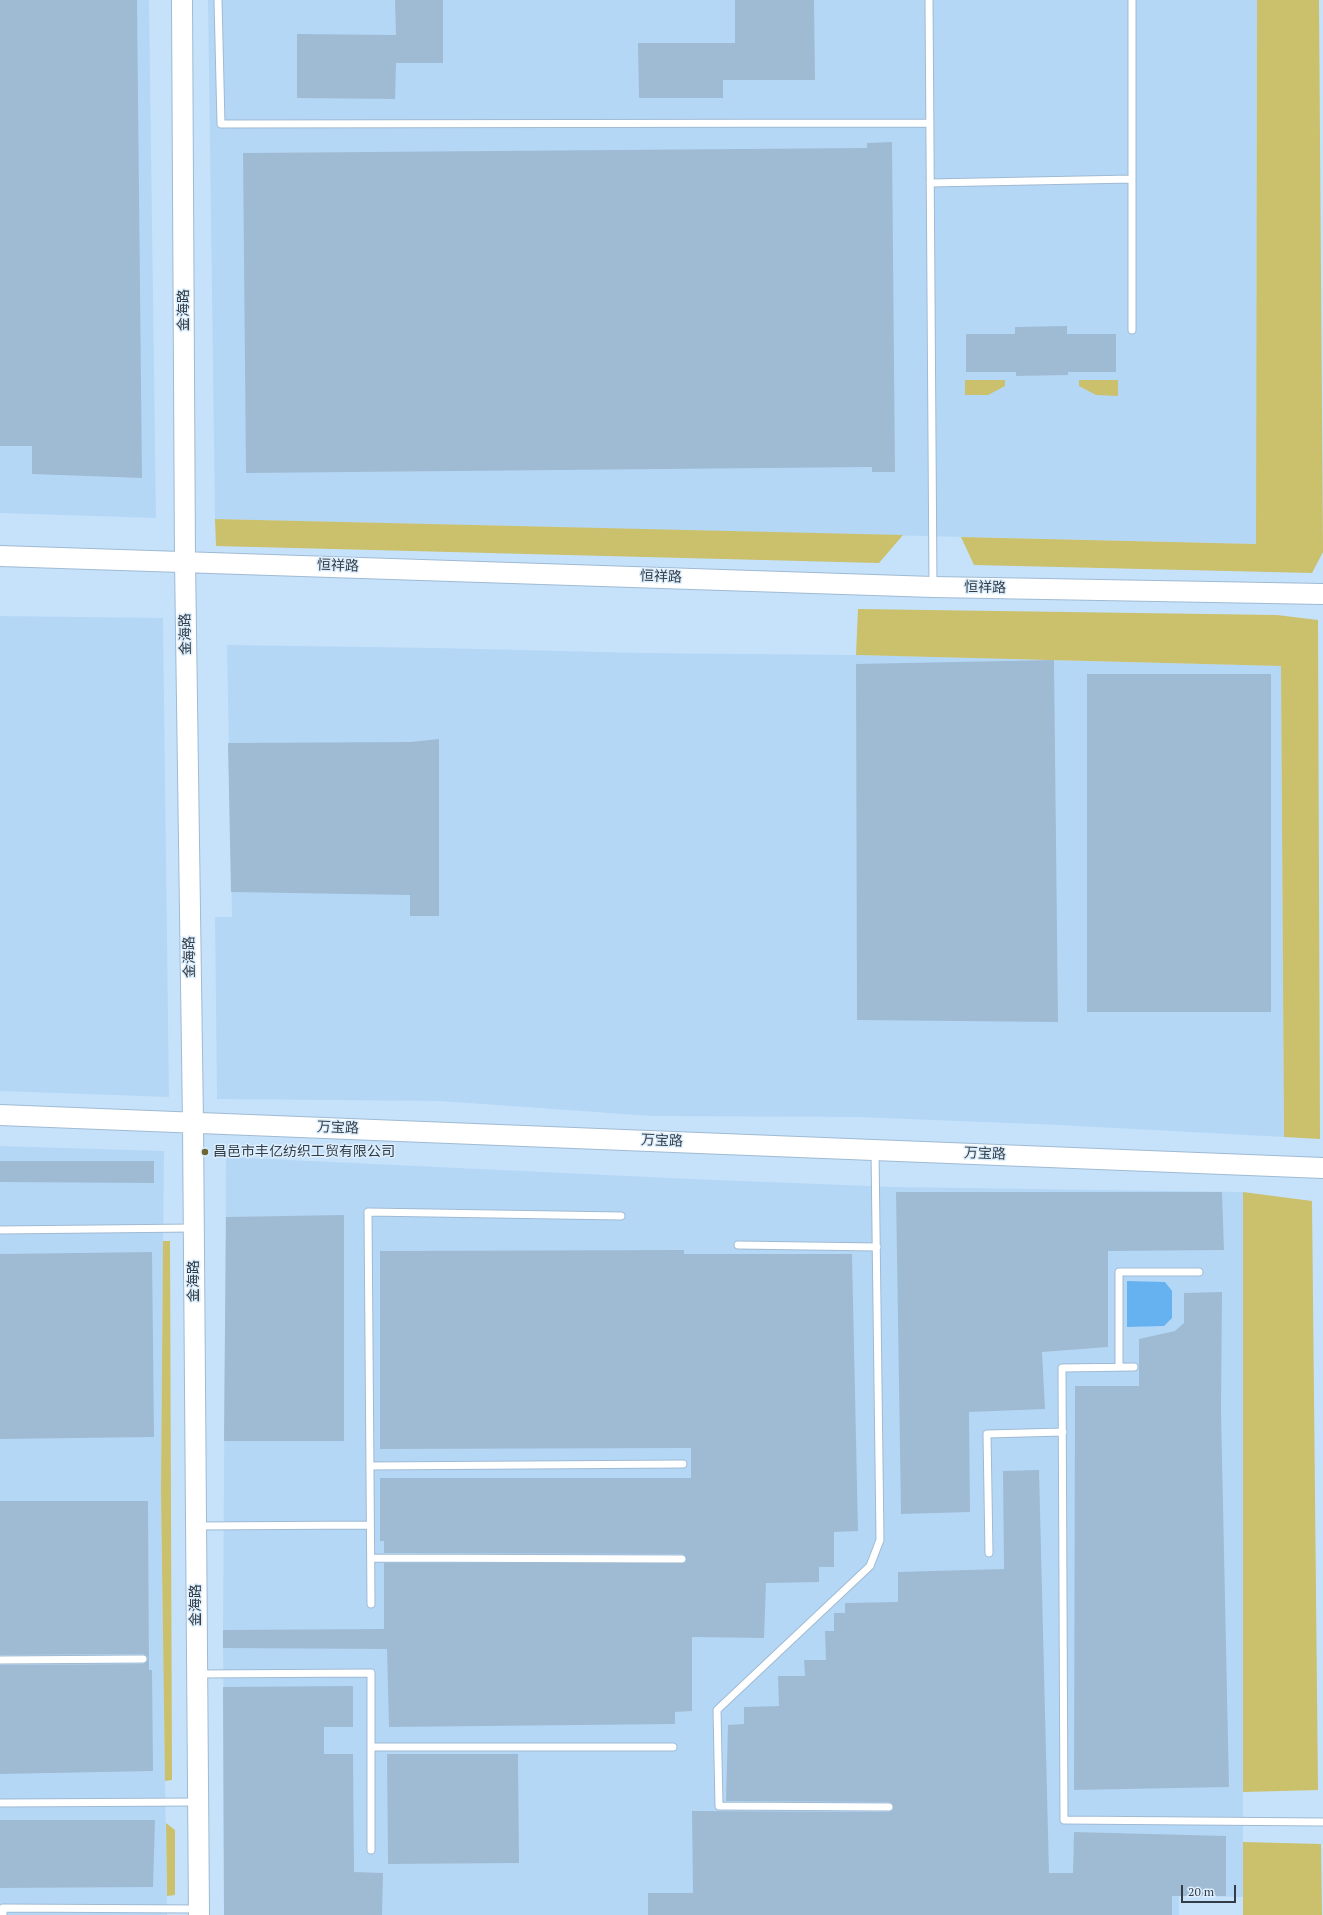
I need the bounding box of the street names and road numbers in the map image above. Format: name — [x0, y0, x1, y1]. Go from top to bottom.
street label: 金海路 — [176, 289, 192, 331]
street label: 恒祥路 — [317, 557, 359, 575]
street label: 恒祥路 — [640, 568, 682, 586]
street label: 恒祥路 — [964, 579, 1006, 597]
street label: 金海路 — [177, 613, 195, 655]
street label: 金海路 — [181, 936, 199, 978]
street label: 万宝路 — [317, 1119, 359, 1137]
street label: 万宝路 — [641, 1132, 683, 1150]
street label: 万宝路 — [964, 1145, 1006, 1163]
street label: 金海路 — [186, 1260, 202, 1302]
street label: 金海路 — [188, 1584, 204, 1626]

